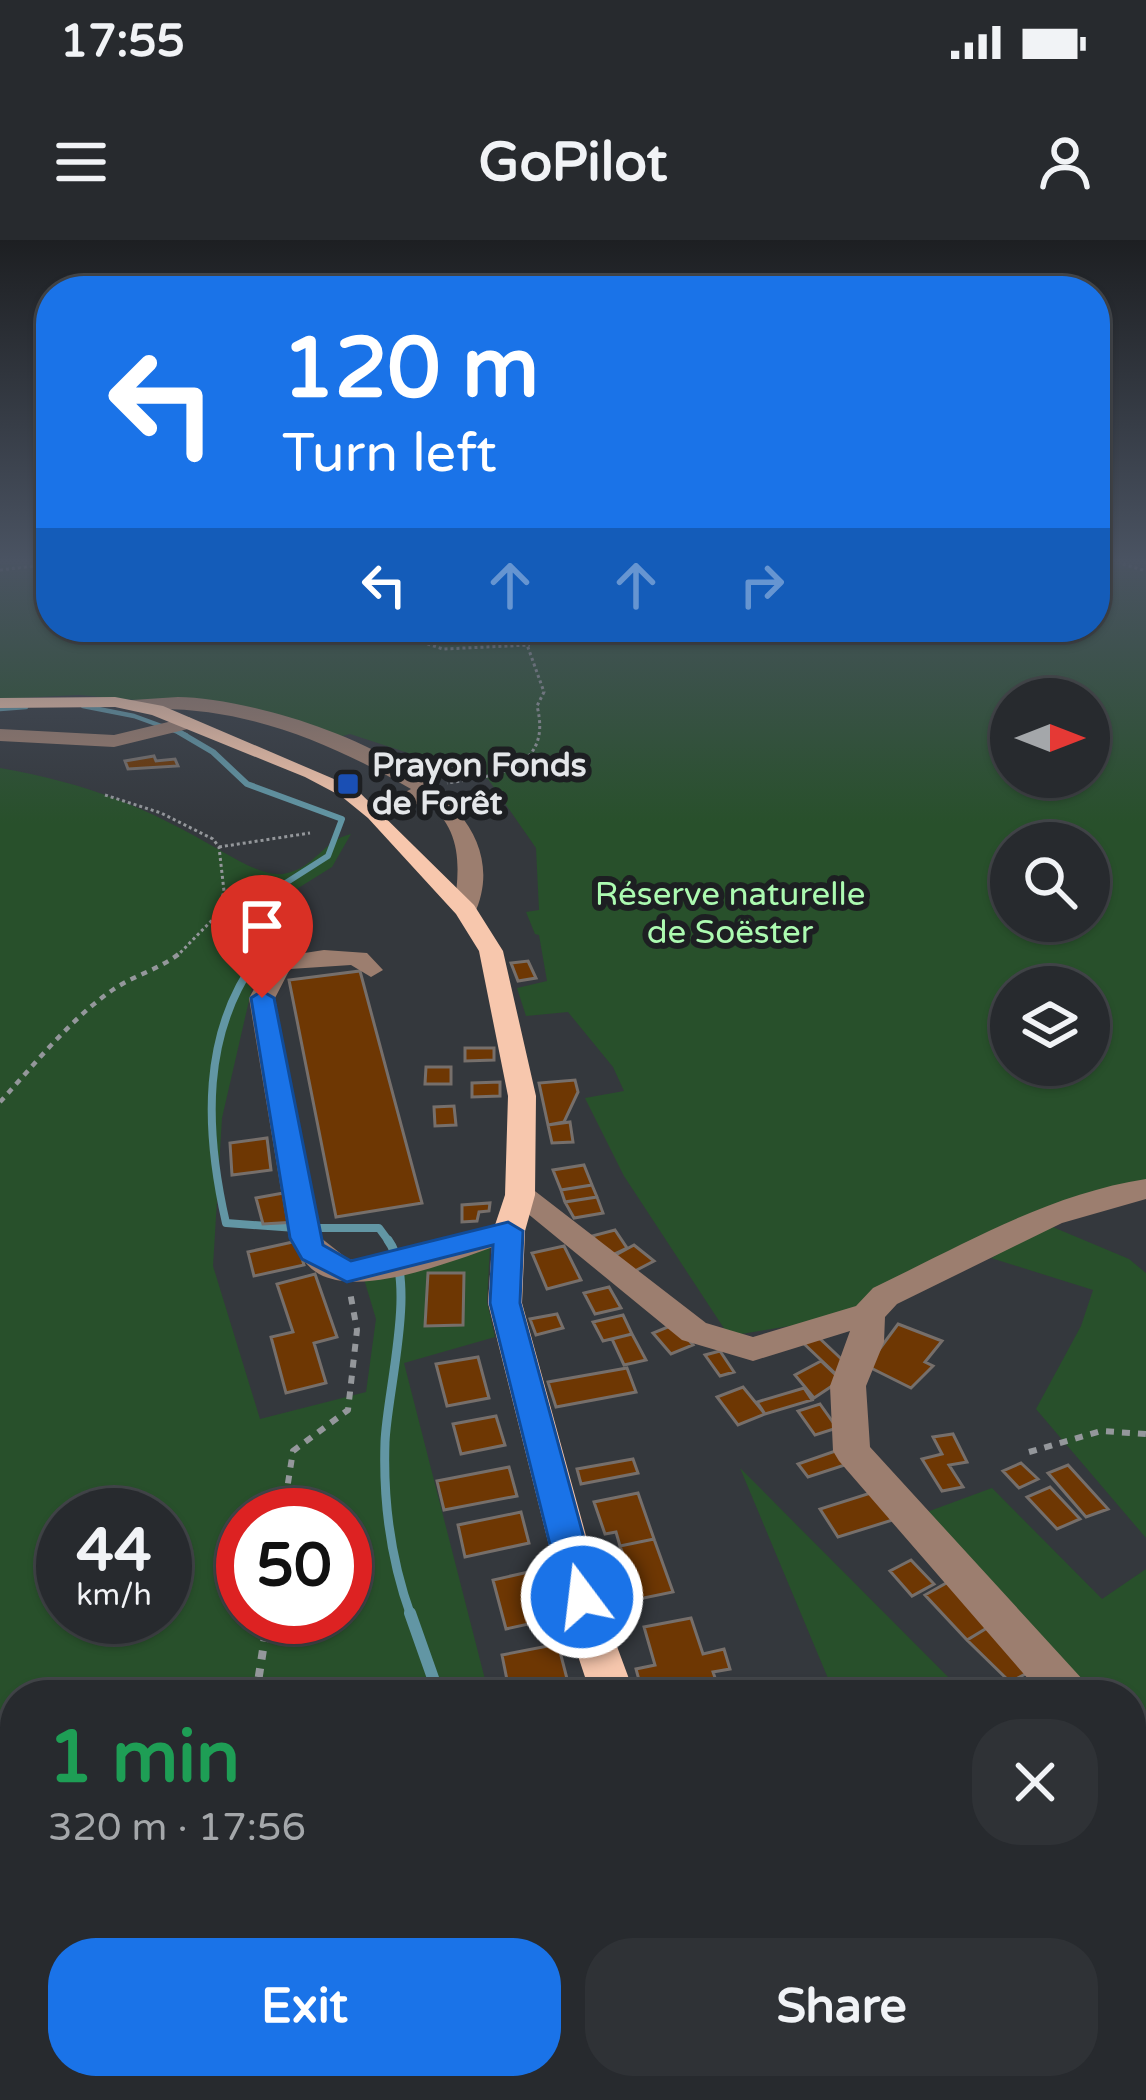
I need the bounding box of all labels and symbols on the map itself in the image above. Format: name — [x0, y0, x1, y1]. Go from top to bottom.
north arrow — [990, 678, 1110, 798]
place label: Prayon Fonds de Forêt — [372, 746, 587, 823]
marker: Prayon Fonds de Forêt — [335, 771, 361, 797]
pin — [211, 875, 313, 998]
park label: Réserve naturelle de Soëster — [595, 875, 865, 952]
speed limit sign: 50 — [216, 1488, 372, 1644]
position arrow — [519, 1534, 645, 1660]

